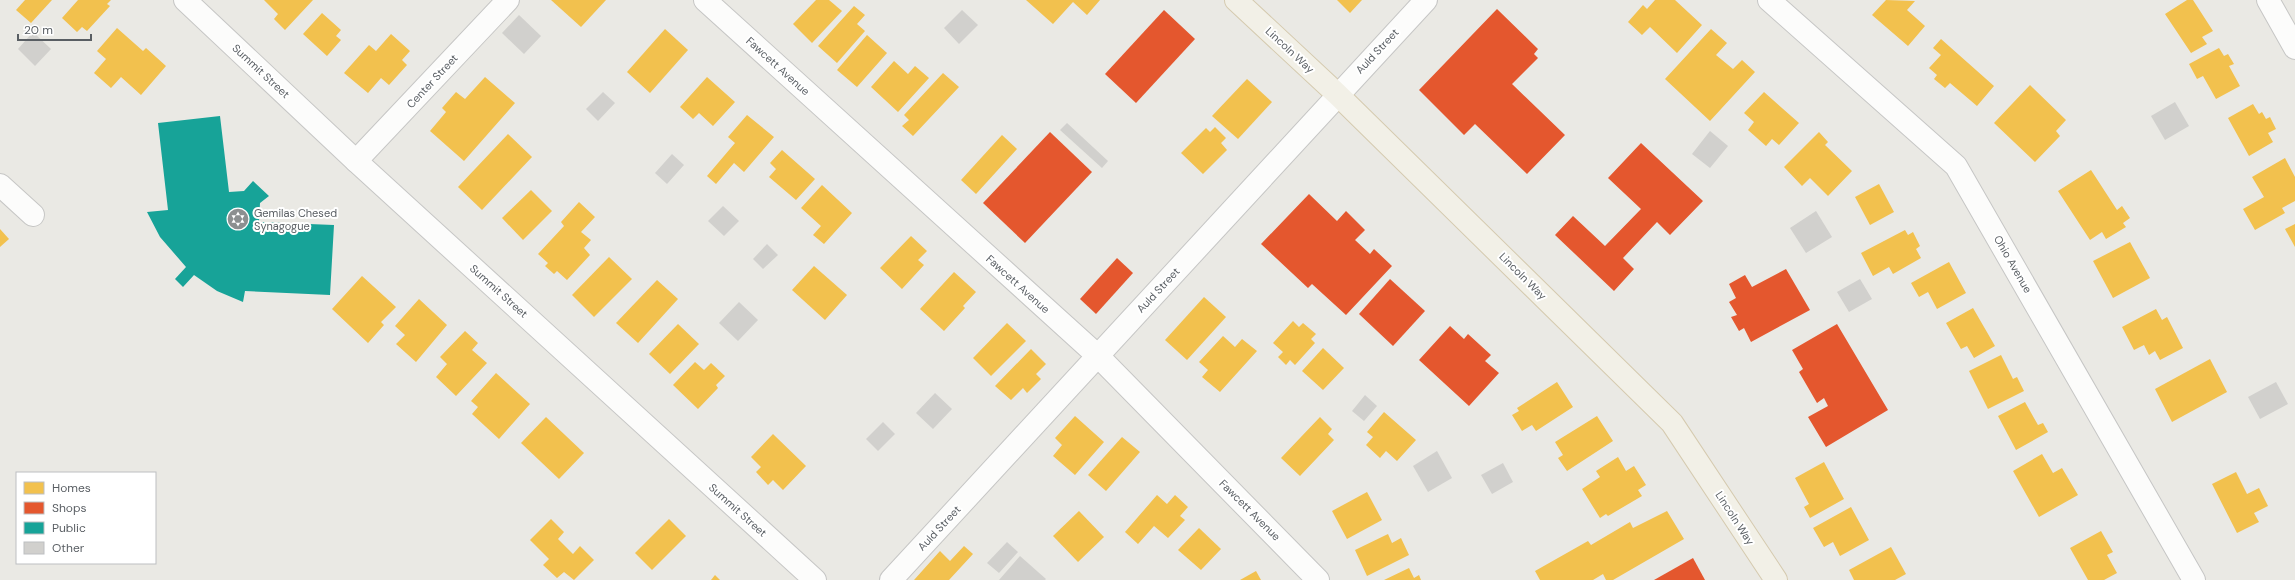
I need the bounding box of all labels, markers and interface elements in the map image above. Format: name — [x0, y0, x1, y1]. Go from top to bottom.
scale bar — [18, 16, 91, 42]
text: 20 m — [24, 22, 53, 38]
street label: Lincoln Way — [1263, 24, 1317, 76]
street label: Auld Street — [1352, 25, 1402, 77]
street label: Fawcett Avenue — [743, 34, 813, 98]
street label: Summit Street — [229, 41, 293, 101]
street label: Center Street — [403, 51, 461, 111]
synagogue icon: Gemilas Chesed Synagogue — [225, 206, 251, 232]
place label: Gemilas Chesed Synagogue — [254, 206, 337, 233]
street label: Ohio Avenue — [1991, 233, 2035, 295]
street label: Lincoln Way — [1496, 249, 1550, 303]
street label: Fawcett Avenue — [983, 252, 1053, 316]
street label: Summit Street — [467, 261, 531, 321]
street label: Auld Street — [1133, 264, 1183, 316]
legend — [16, 472, 156, 564]
street label: Fawcett Avenue — [1216, 476, 1284, 544]
text: Homes — [52, 480, 91, 496]
street label: Summit Street — [706, 480, 770, 540]
street label: Lincoln Way — [1712, 488, 1758, 548]
text: Shops — [52, 500, 87, 516]
street label: Auld Street — [914, 502, 964, 554]
text: Public — [52, 520, 86, 536]
text: Other — [52, 540, 85, 556]

